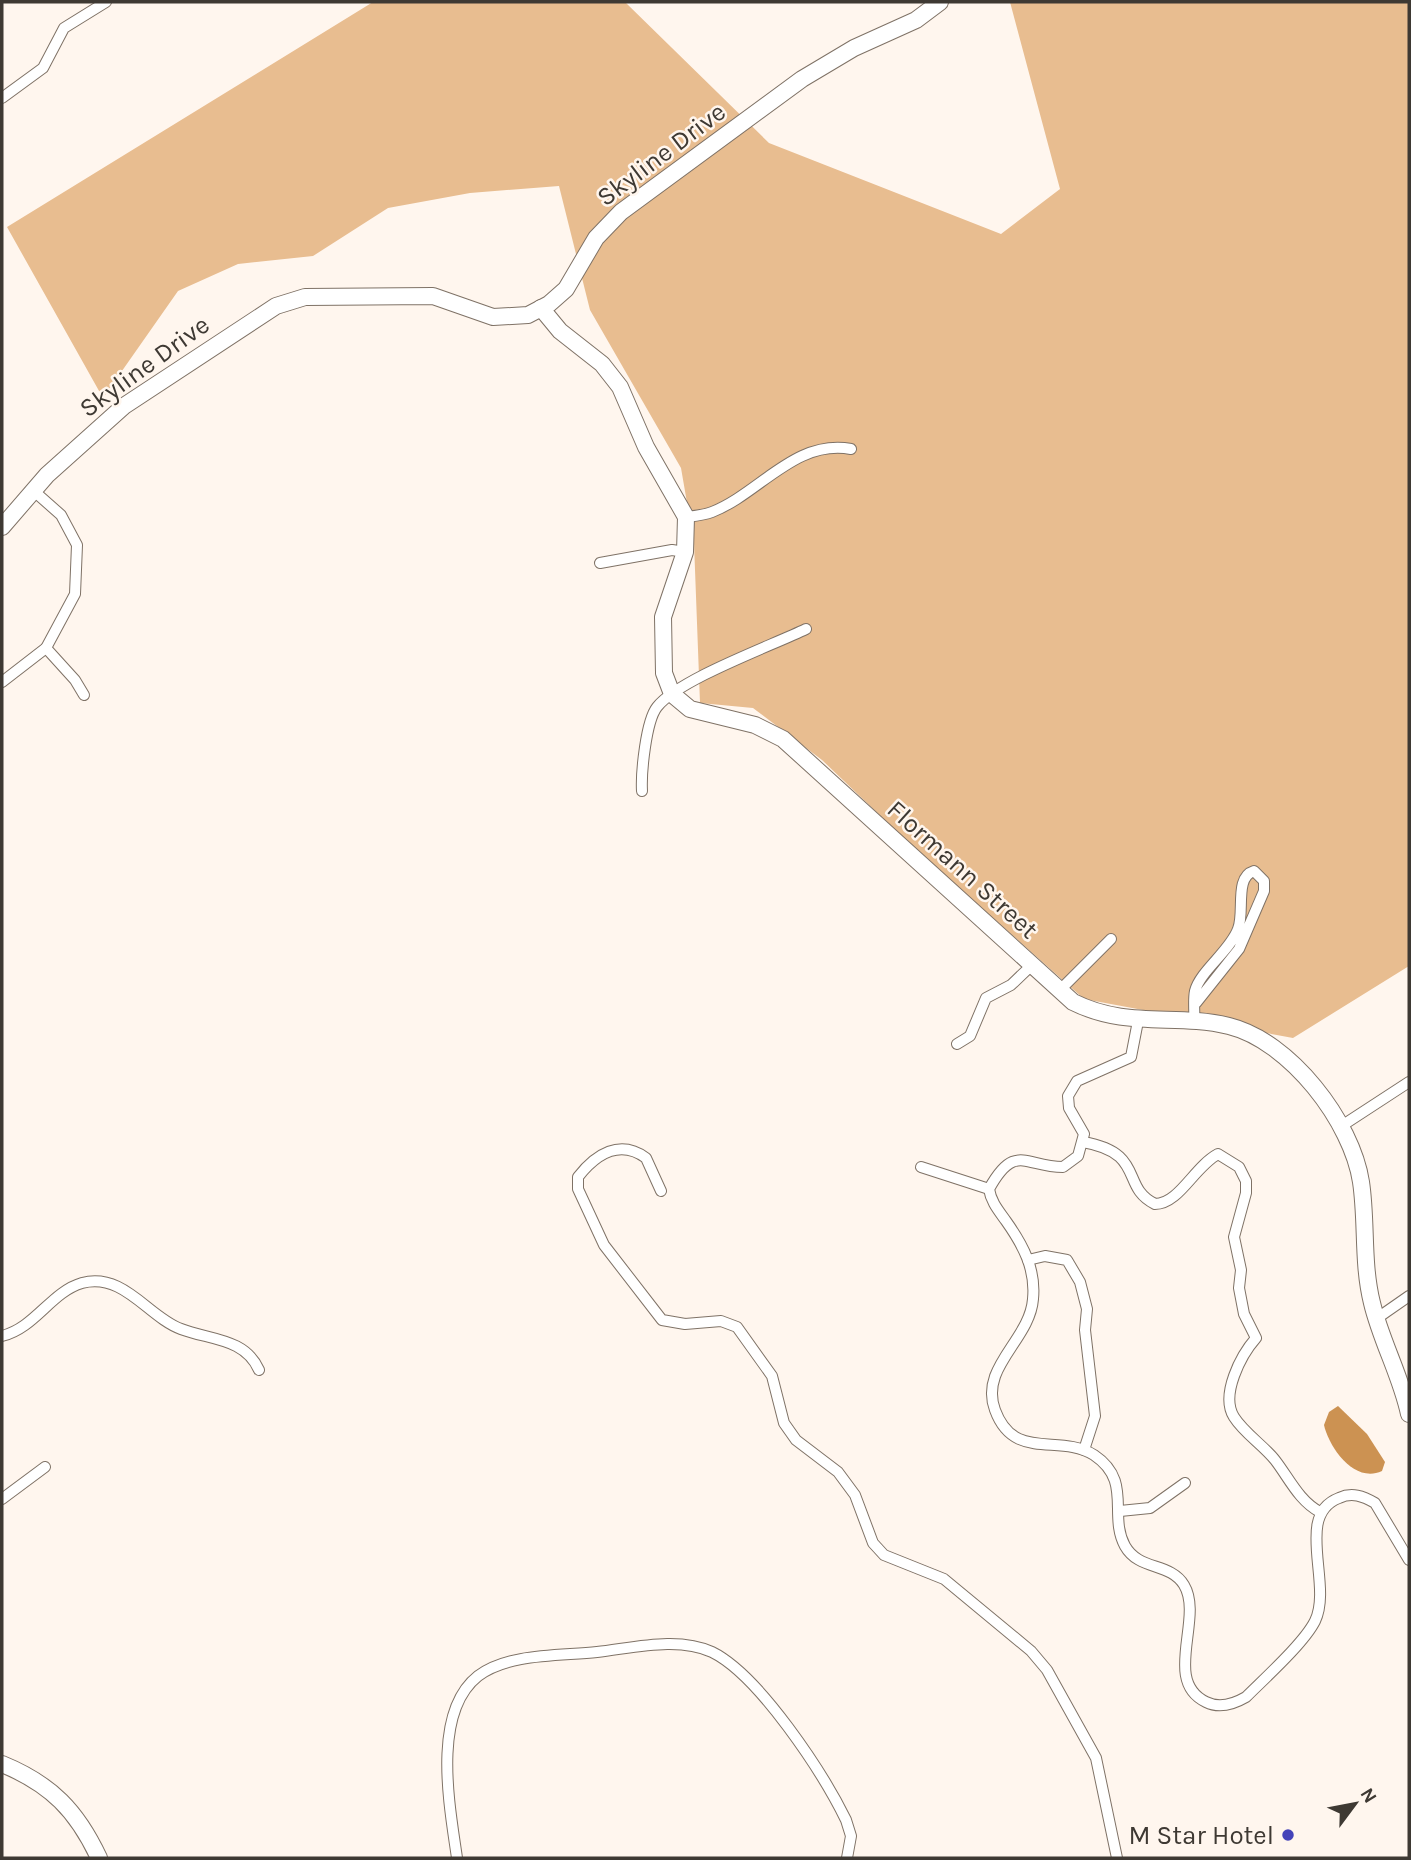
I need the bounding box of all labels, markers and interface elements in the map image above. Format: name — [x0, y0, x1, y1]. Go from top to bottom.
street label: Skyline Drive — [591, 96, 732, 213]
street label: Skyline Drive — [73, 309, 215, 424]
street label: Flormann Street — [881, 794, 1045, 945]
north arrow — [1320, 1769, 1390, 1839]
text: N — [1356, 1784, 1382, 1807]
place label: M Star Hotel — [1128, 1820, 1274, 1851]
marker: M Star Hotel — [1280, 1827, 1296, 1843]

